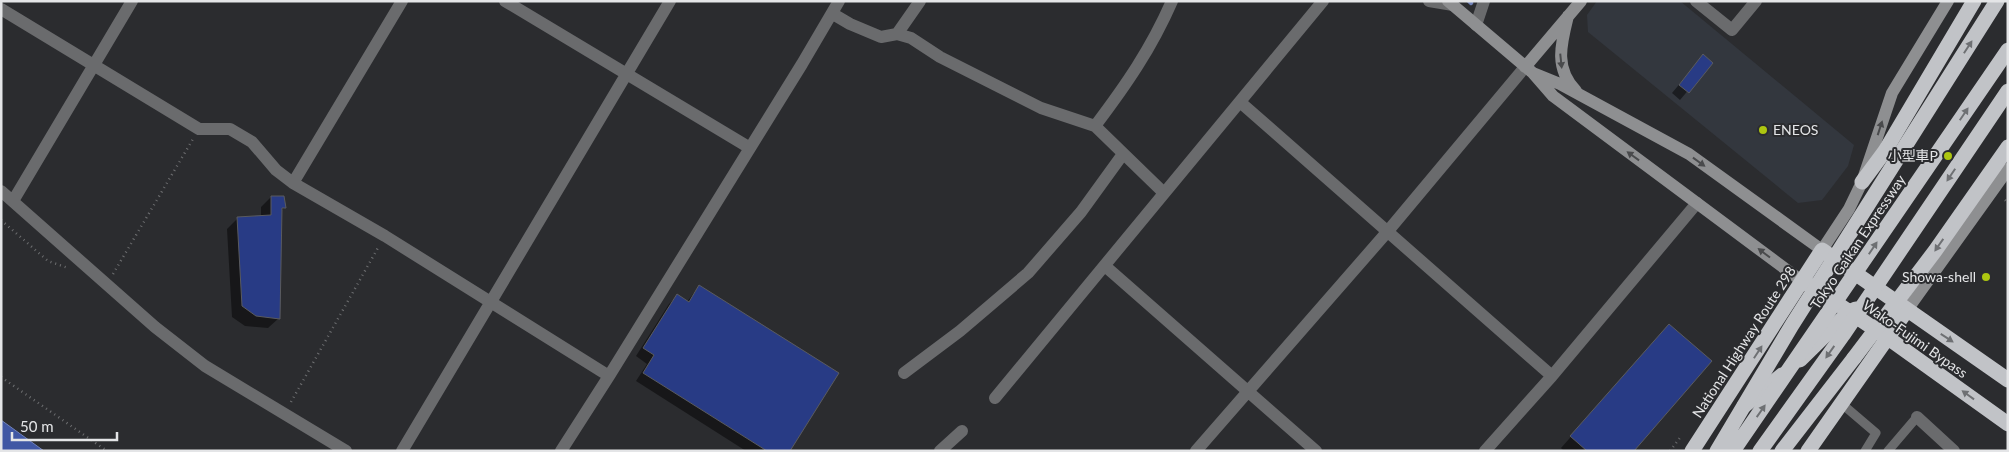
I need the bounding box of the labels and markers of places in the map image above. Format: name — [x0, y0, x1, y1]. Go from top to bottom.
place label: ENEOS — [1773, 121, 1818, 138]
marker: ENEOS — [1757, 124, 1769, 136]
place label: 小型車P — [1888, 147, 1938, 164]
marker: 小型車P — [1942, 150, 1954, 162]
place label: Showa-shell — [1902, 268, 1976, 285]
marker: Showa-shell — [1980, 271, 1992, 283]

